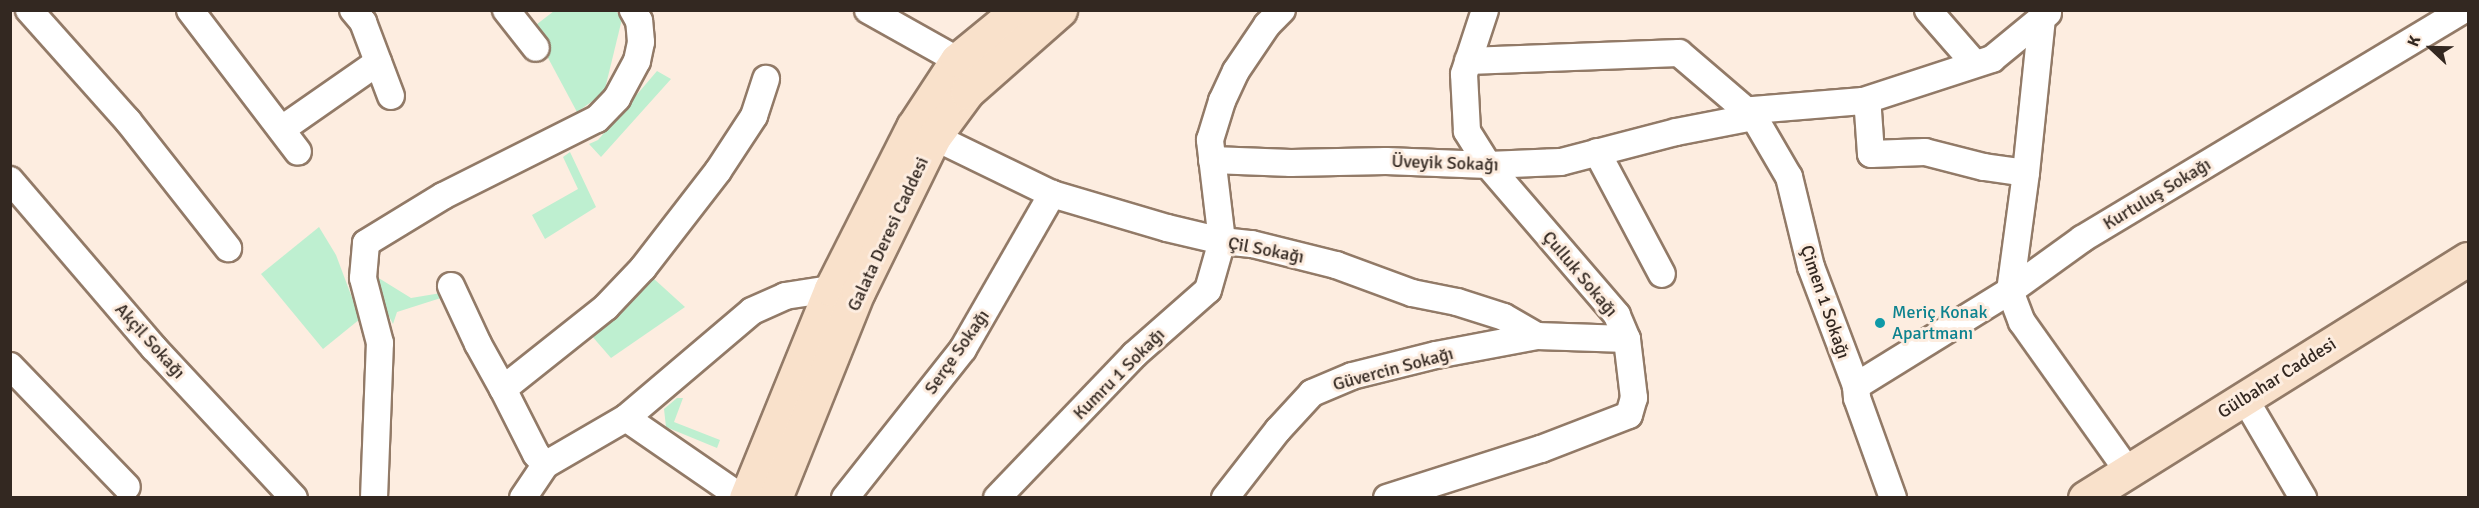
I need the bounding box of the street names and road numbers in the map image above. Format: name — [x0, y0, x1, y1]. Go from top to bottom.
street label: Üveyik Sokağı — [1391, 150, 1499, 176]
street label: Galata Deresi Caddesi — [843, 153, 933, 315]
street label: Kurtuluş Sokağı — [2099, 153, 2215, 235]
street label: Çulluk Sokağı — [1538, 227, 1622, 321]
street label: Çil Sokağı — [1226, 232, 1306, 268]
street label: Çimen 1 Sokağı — [1796, 243, 1854, 361]
street label: Akçil Sokağı — [110, 299, 190, 383]
street label: Serçe Sokağı — [920, 305, 994, 399]
street label: Kumru 1 Sokağı — [1069, 324, 1169, 424]
street label: Gülbahar Caddesi — [2214, 333, 2340, 423]
street label: Güvercin Sokağı — [1330, 343, 1456, 395]

